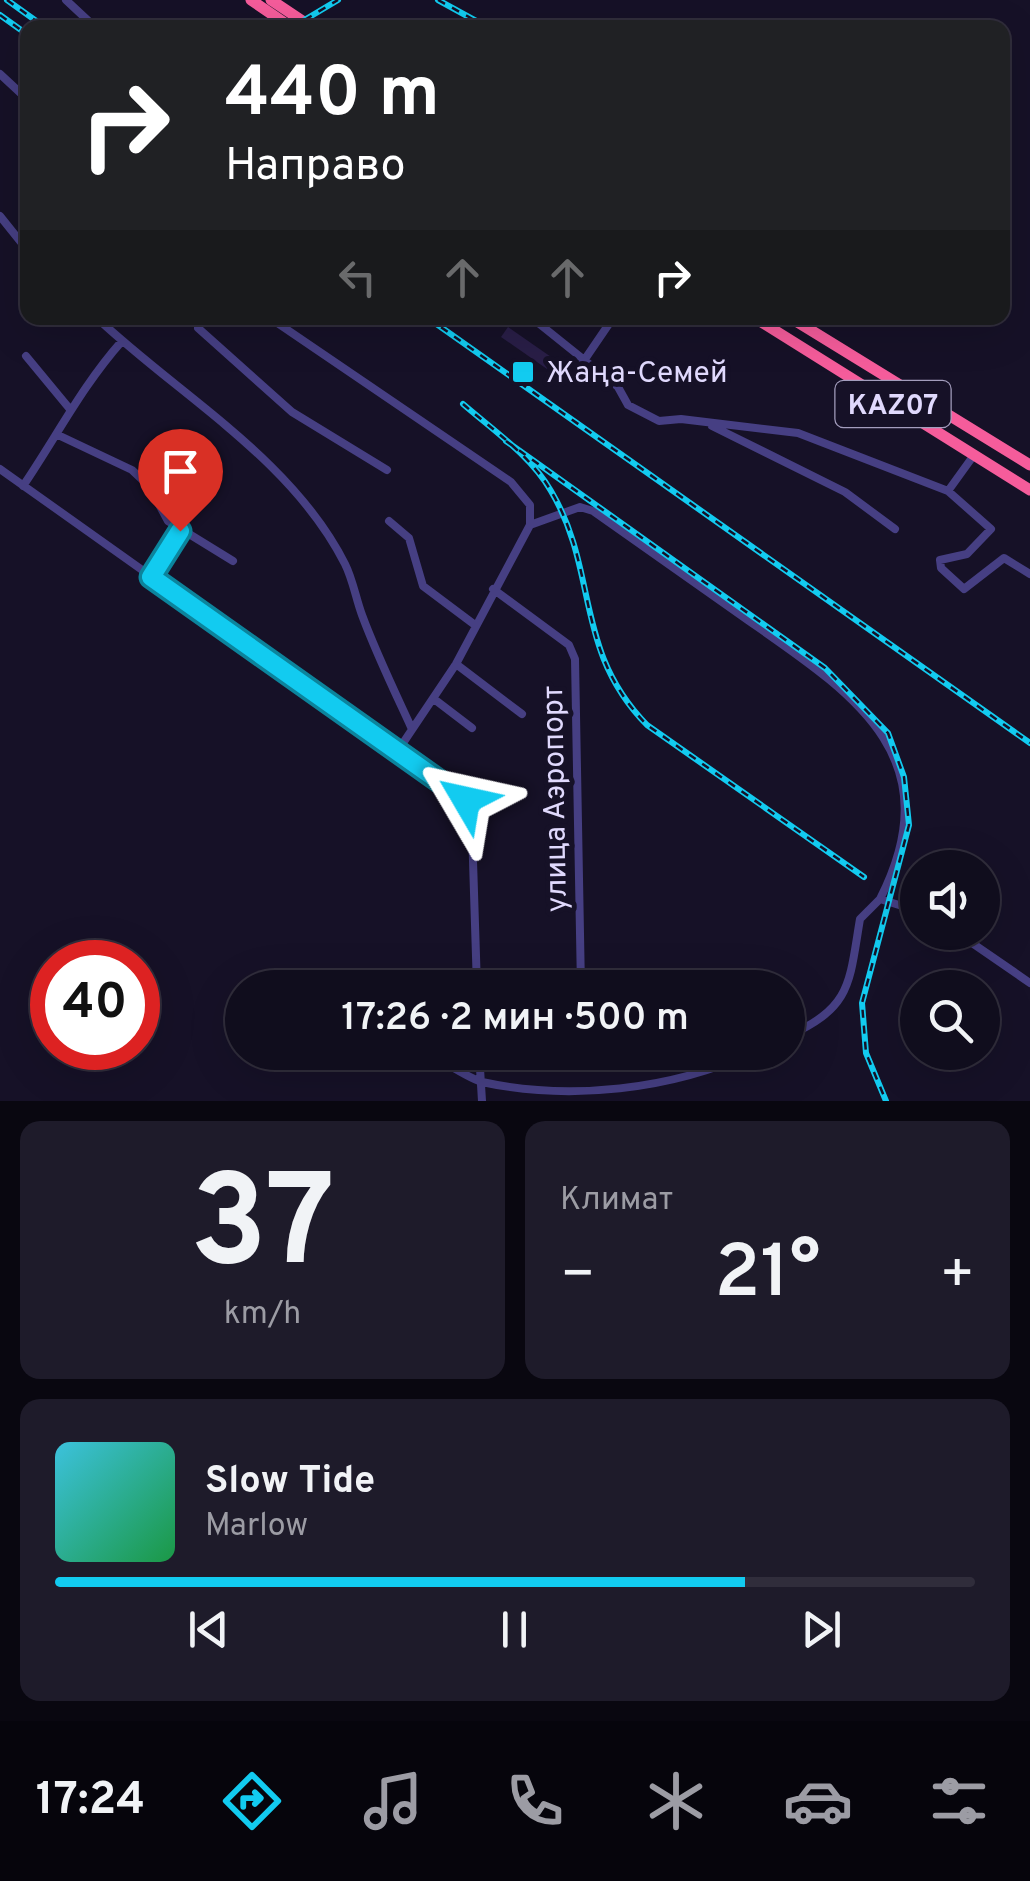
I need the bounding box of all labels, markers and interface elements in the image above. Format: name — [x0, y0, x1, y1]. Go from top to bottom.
text: 440 m — [225, 52, 440, 141]
icon: right — [60, 60, 190, 190]
text: Направо — [225, 139, 406, 196]
icon: left — [330, 250, 385, 305]
icon: ahead — [435, 250, 490, 305]
icon: ahead — [540, 250, 595, 305]
icon: right — [645, 250, 700, 305]
place label: Жаңа-Семей — [546, 356, 728, 393]
marker: Жаңа-Семей — [510, 359, 536, 385]
road number: KAZ07 — [836, 381, 950, 427]
pin — [138, 429, 223, 532]
icon: arrive — [153, 444, 208, 499]
street label: улица Аэропорт — [536, 685, 577, 913]
position arrow — [414, 748, 518, 852]
map controls — [900, 850, 1000, 1070]
button: sound — [900, 850, 1000, 950]
speed limit sign: 40 — [30, 940, 160, 1070]
button: search — [900, 970, 1000, 1070]
text: 17:26 · 2 мин · 500 m — [341, 995, 689, 1044]
text: 37 — [190, 1147, 335, 1312]
text: Климат — [560, 1181, 673, 1221]
text: 21° — [714, 1229, 821, 1324]
text: − — [560, 1242, 595, 1312]
text: + — [940, 1242, 975, 1312]
text: km/h — [224, 1295, 301, 1335]
text: Slow Tide — [205, 1458, 375, 1507]
text: Marlow — [205, 1507, 308, 1547]
icon: previous — [181, 1602, 236, 1657]
icon: pause — [487, 1602, 542, 1657]
icon: next — [794, 1602, 849, 1657]
icon: directions — [217, 1766, 287, 1836]
icon: music — [358, 1766, 428, 1836]
icon: phone — [500, 1766, 570, 1836]
icon: climate — [641, 1766, 711, 1836]
icon: car — [783, 1766, 853, 1836]
icon: filters — [924, 1766, 994, 1836]
text: 17:24 — [36, 1773, 145, 1830]

